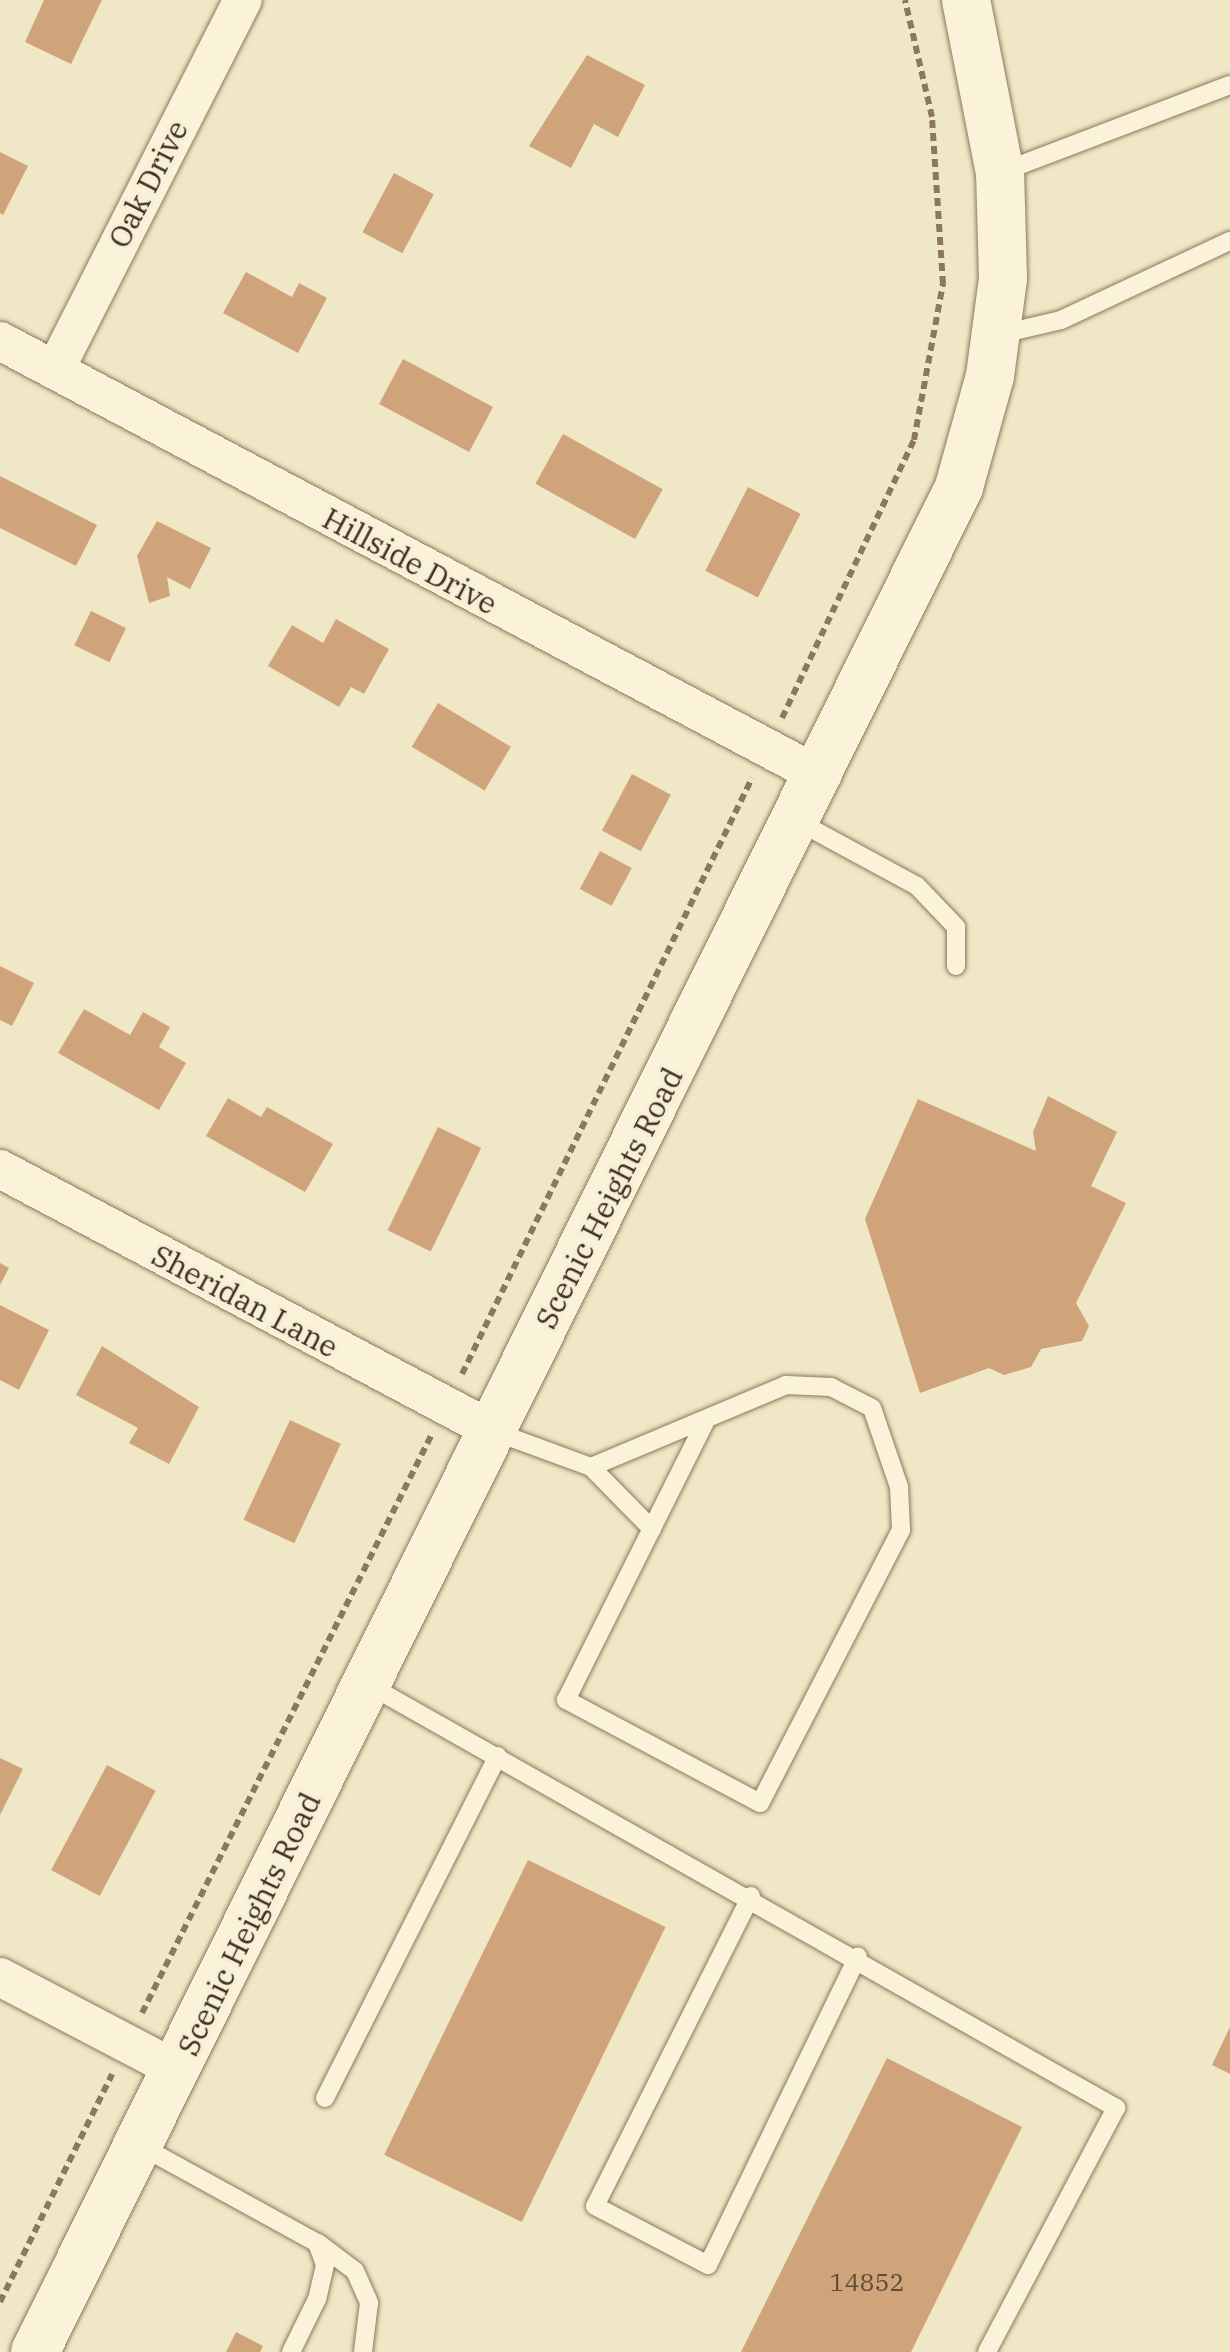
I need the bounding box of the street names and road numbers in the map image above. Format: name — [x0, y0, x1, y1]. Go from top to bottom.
street label: Oak Drive — [101, 114, 195, 254]
street label: Hillside Drive — [317, 500, 503, 622]
street label: Scenic Heights Road — [528, 1062, 690, 1334]
street label: Sheridan Lane — [146, 1237, 344, 1365]
street label: Scenic Heights Road — [170, 1787, 328, 2061]

